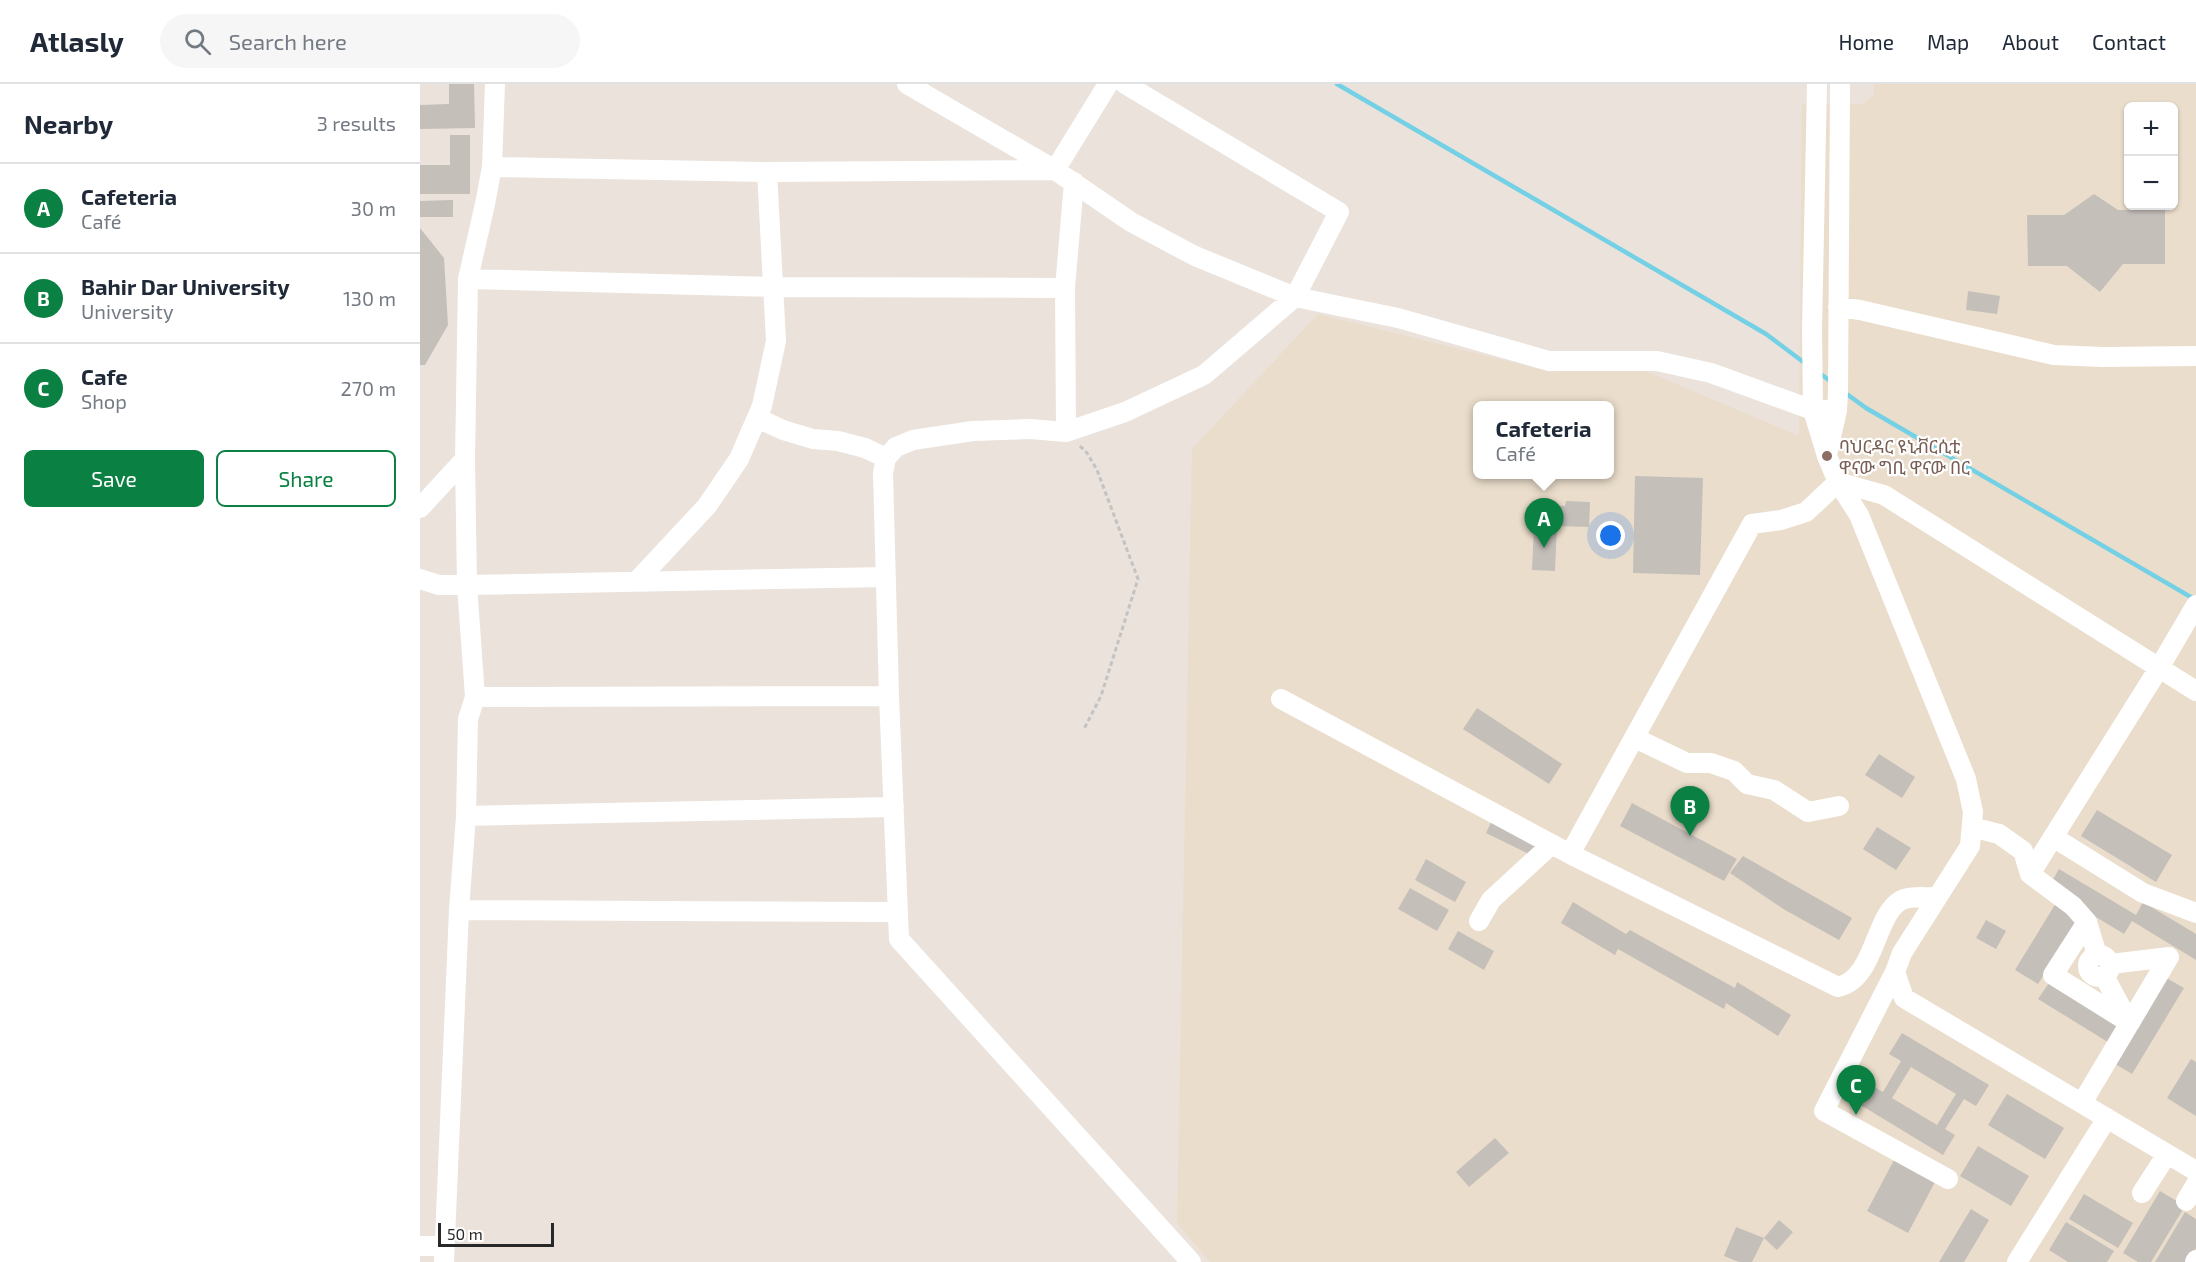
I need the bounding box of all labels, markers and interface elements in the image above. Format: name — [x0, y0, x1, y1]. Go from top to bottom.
search box — [160, 14, 580, 68]
text: Atlasly — [30, 24, 124, 58]
icon: search — [181, 25, 214, 58]
text: Search here — [229, 28, 347, 54]
text: Home — [1838, 29, 1894, 54]
text: Map — [1927, 29, 1969, 54]
text: About — [2002, 29, 2059, 54]
text: Contact — [2092, 29, 2166, 54]
map controls — [2124, 102, 2178, 210]
button: + — [2124, 102, 2178, 156]
text: Nearby — [24, 108, 113, 139]
text: 3 results — [317, 111, 396, 135]
button: − — [2124, 156, 2178, 210]
text: Cafeteria — [81, 183, 177, 209]
text: A — [37, 196, 50, 220]
text: 30 m — [351, 196, 396, 220]
text: Café — [81, 209, 122, 233]
text: Bahir Dar University — [81, 273, 290, 299]
text: B — [37, 286, 50, 310]
text: 130 m — [343, 286, 396, 310]
text: University — [81, 299, 173, 323]
text: Cafe — [81, 363, 128, 389]
text: C — [38, 376, 49, 400]
text: 270 m — [340, 376, 396, 400]
text: Shop — [81, 389, 127, 413]
popup — [1473, 401, 1614, 479]
text: Cafeteria — [1495, 415, 1592, 441]
place label: ባህርዳር ዩኒቭርሲቲ ዋናው ግቢ ዋናው በር — [1839, 435, 1970, 478]
text: Café — [1495, 441, 1536, 465]
marker: ባህርዳር ዩኒቭርሲቲ ዋናው ግቢ ዋናው በር — [1820, 449, 1834, 463]
button: Save — [24, 450, 204, 507]
button: Share — [216, 450, 396, 507]
pin: A — [1524, 498, 1564, 548]
your location — [1596, 521, 1625, 550]
pin: B — [1670, 786, 1710, 836]
pin: C — [1836, 1066, 1876, 1115]
scale bar — [438, 1220, 554, 1248]
text: 50 m — [447, 1224, 483, 1243]

